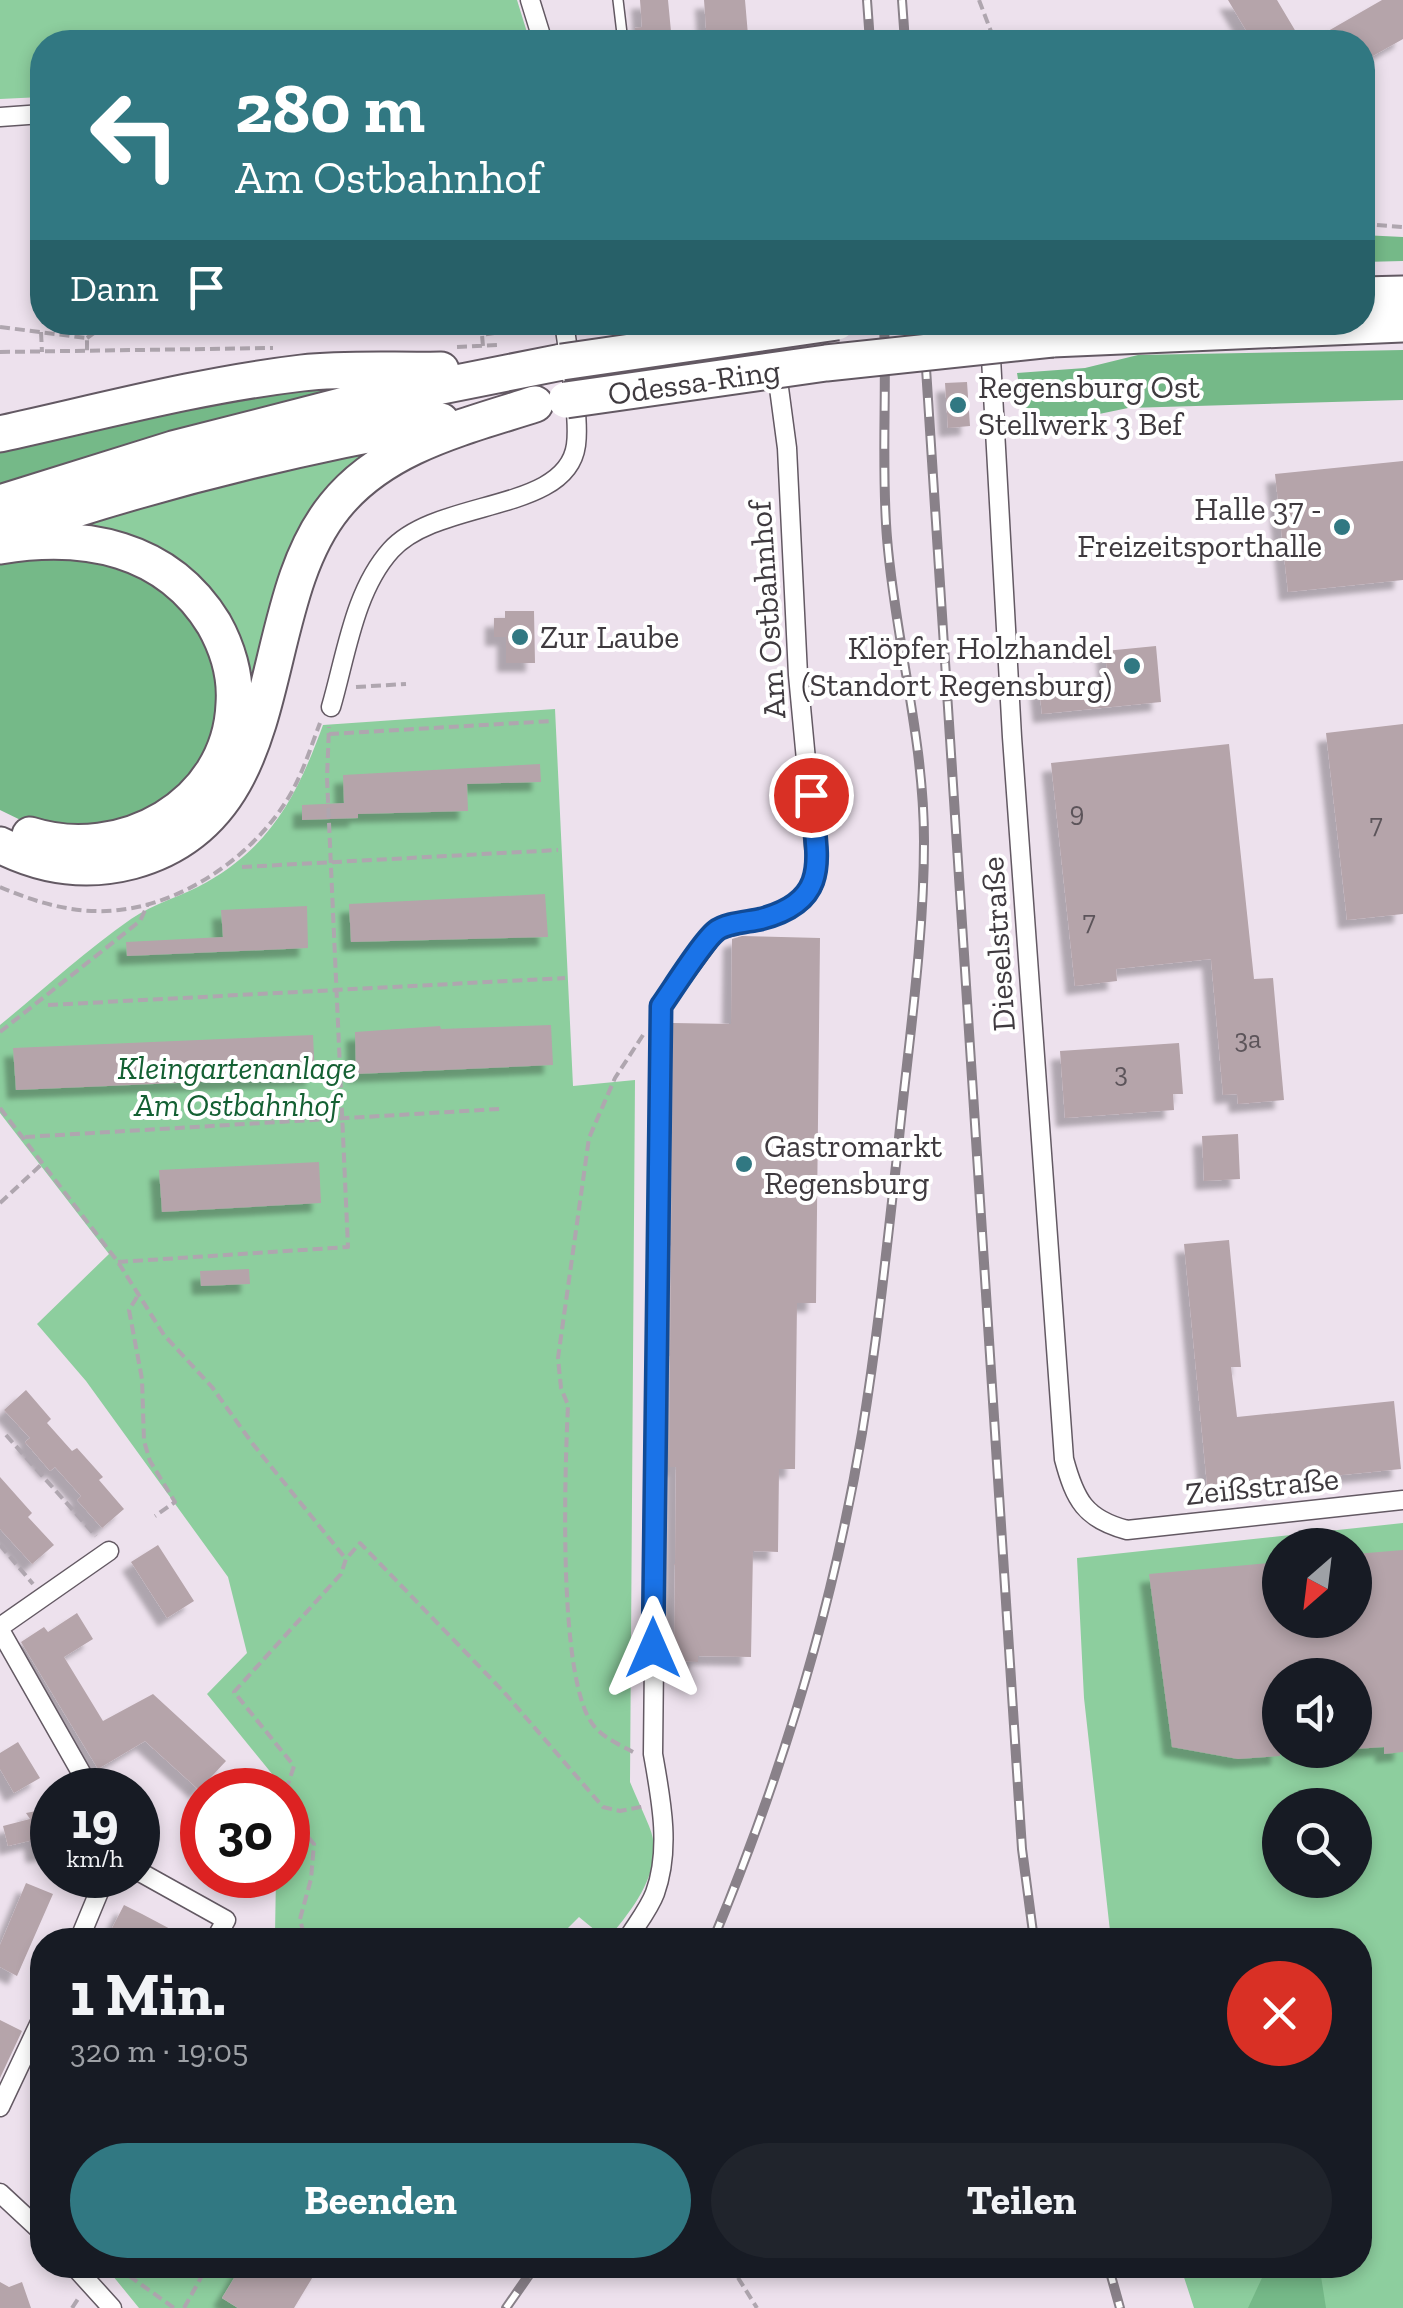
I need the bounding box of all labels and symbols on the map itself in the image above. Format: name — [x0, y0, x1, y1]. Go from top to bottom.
street label: Odessa-Ring — [605, 351, 783, 413]
place label: Regensburg Ost Stellwerk 3 Bef — [978, 368, 1200, 443]
marker: Regensburg Ost Stellwerk 3 Bef — [947, 394, 969, 416]
place label: Halle 37 - Freizeitsporthalle — [1077, 490, 1322, 565]
street label: Am Ostbahnhof — [740, 497, 794, 720]
marker: Halle 37 - Freizeitsporthalle — [1331, 516, 1353, 538]
place label: Zur Laube — [540, 618, 679, 656]
marker: Zur Laube — [509, 626, 531, 648]
place label: Klöpfer Holzhandel (Standort Regensburg) — [801, 629, 1112, 704]
marker: Klöpfer Holzhandel (Standort Regensburg) — [1121, 655, 1143, 677]
pin — [769, 753, 854, 838]
house number: 9 — [1070, 795, 1084, 828]
house number: 7 — [1369, 807, 1383, 840]
street label: Dieselstraße — [973, 855, 1023, 1033]
house number: 7 — [1082, 904, 1096, 937]
house number: 3a — [1234, 1022, 1262, 1055]
park label: Kleingartenanlage Am Ostbahnhof — [118, 1049, 356, 1124]
house number: 3 — [1114, 1056, 1128, 1089]
place label: Gastromarkt Regensburg — [764, 1127, 942, 1202]
marker: Gastromarkt Regensburg — [733, 1153, 755, 1175]
street label: Zeißstraße — [1183, 1459, 1341, 1513]
north arrow — [1262, 1528, 1372, 1638]
position arrow — [601, 1596, 705, 1700]
speed limit sign: 30 — [180, 1768, 310, 1898]

